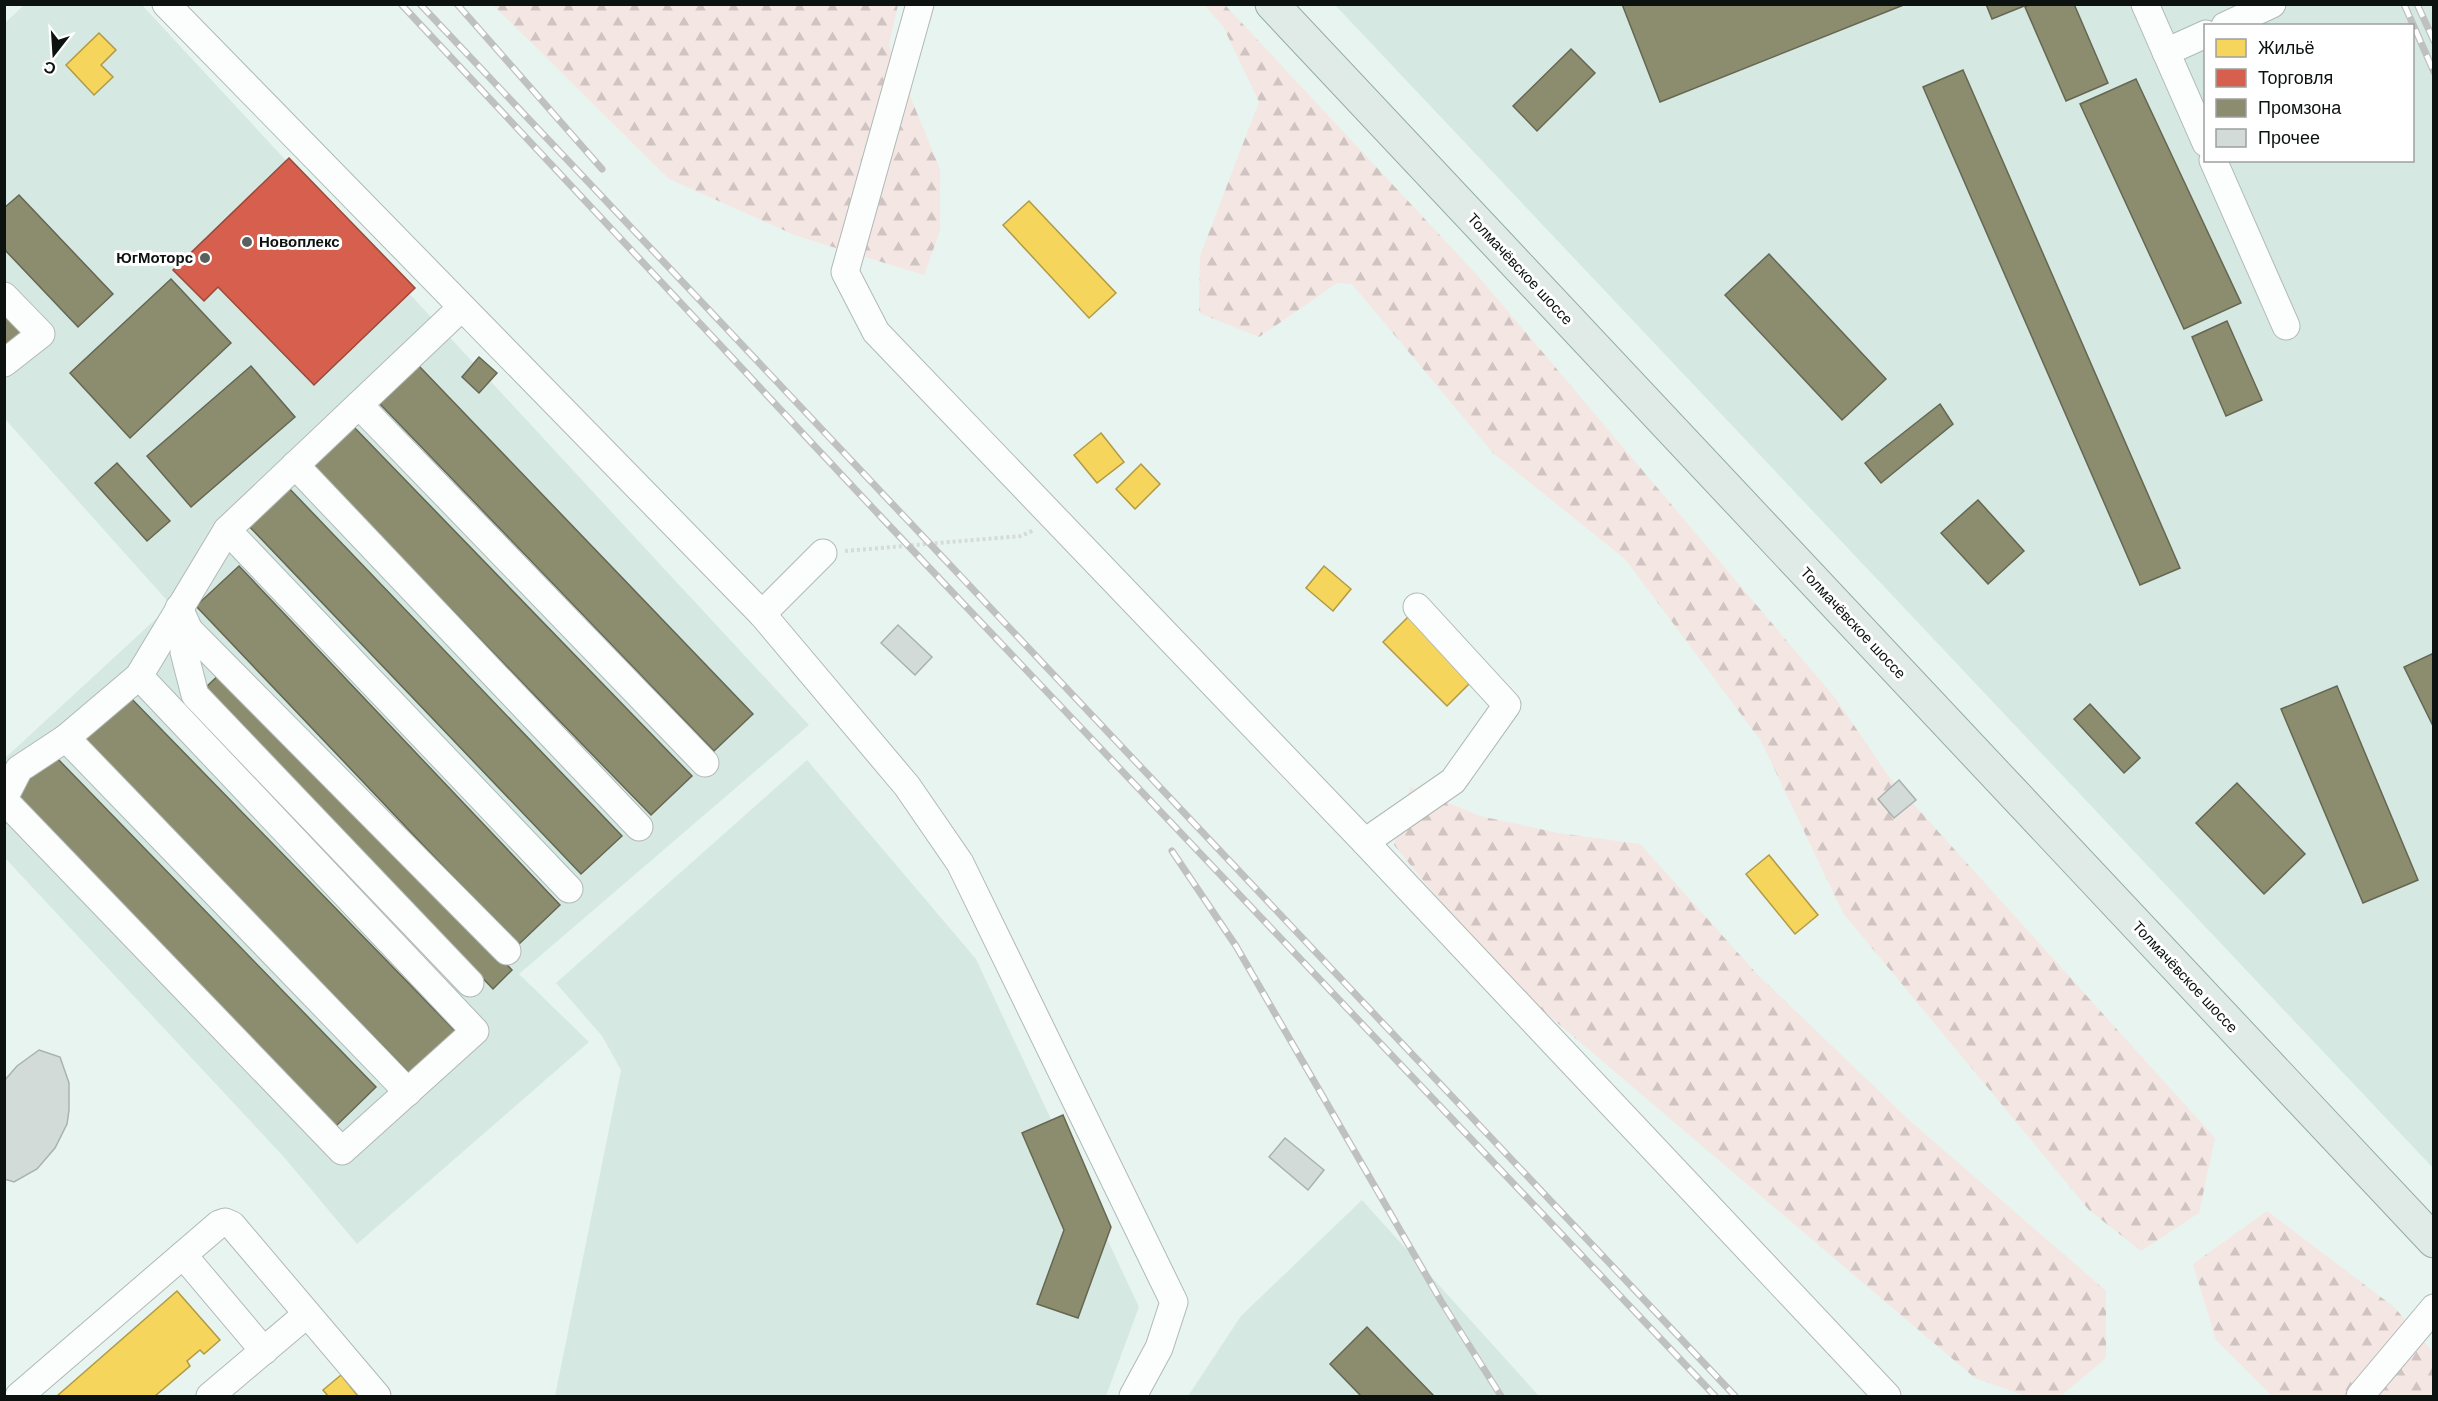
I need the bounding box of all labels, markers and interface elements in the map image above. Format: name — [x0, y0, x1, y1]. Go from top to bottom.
north arrow — [24, 24, 84, 84]
legend — [2204, 24, 2414, 162]
text: Жильё — [2258, 38, 2315, 58]
text: С — [41, 58, 58, 78]
text: Торговля — [2258, 68, 2333, 88]
text: Промзона — [2258, 98, 2342, 118]
text: Прочее — [2258, 128, 2320, 148]
street label: Толмачёвское шоссе — [1464, 210, 1576, 328]
place label: Новоплекс — [259, 233, 340, 250]
marker: Новоплекс — [240, 235, 254, 249]
place label: ЮгМоторс — [116, 249, 193, 266]
marker: ЮгМоторс — [198, 251, 212, 265]
street label: Толмачёвское шоссе — [1797, 564, 1909, 682]
street label: Толмачёвское шоссе — [2129, 918, 2241, 1036]

